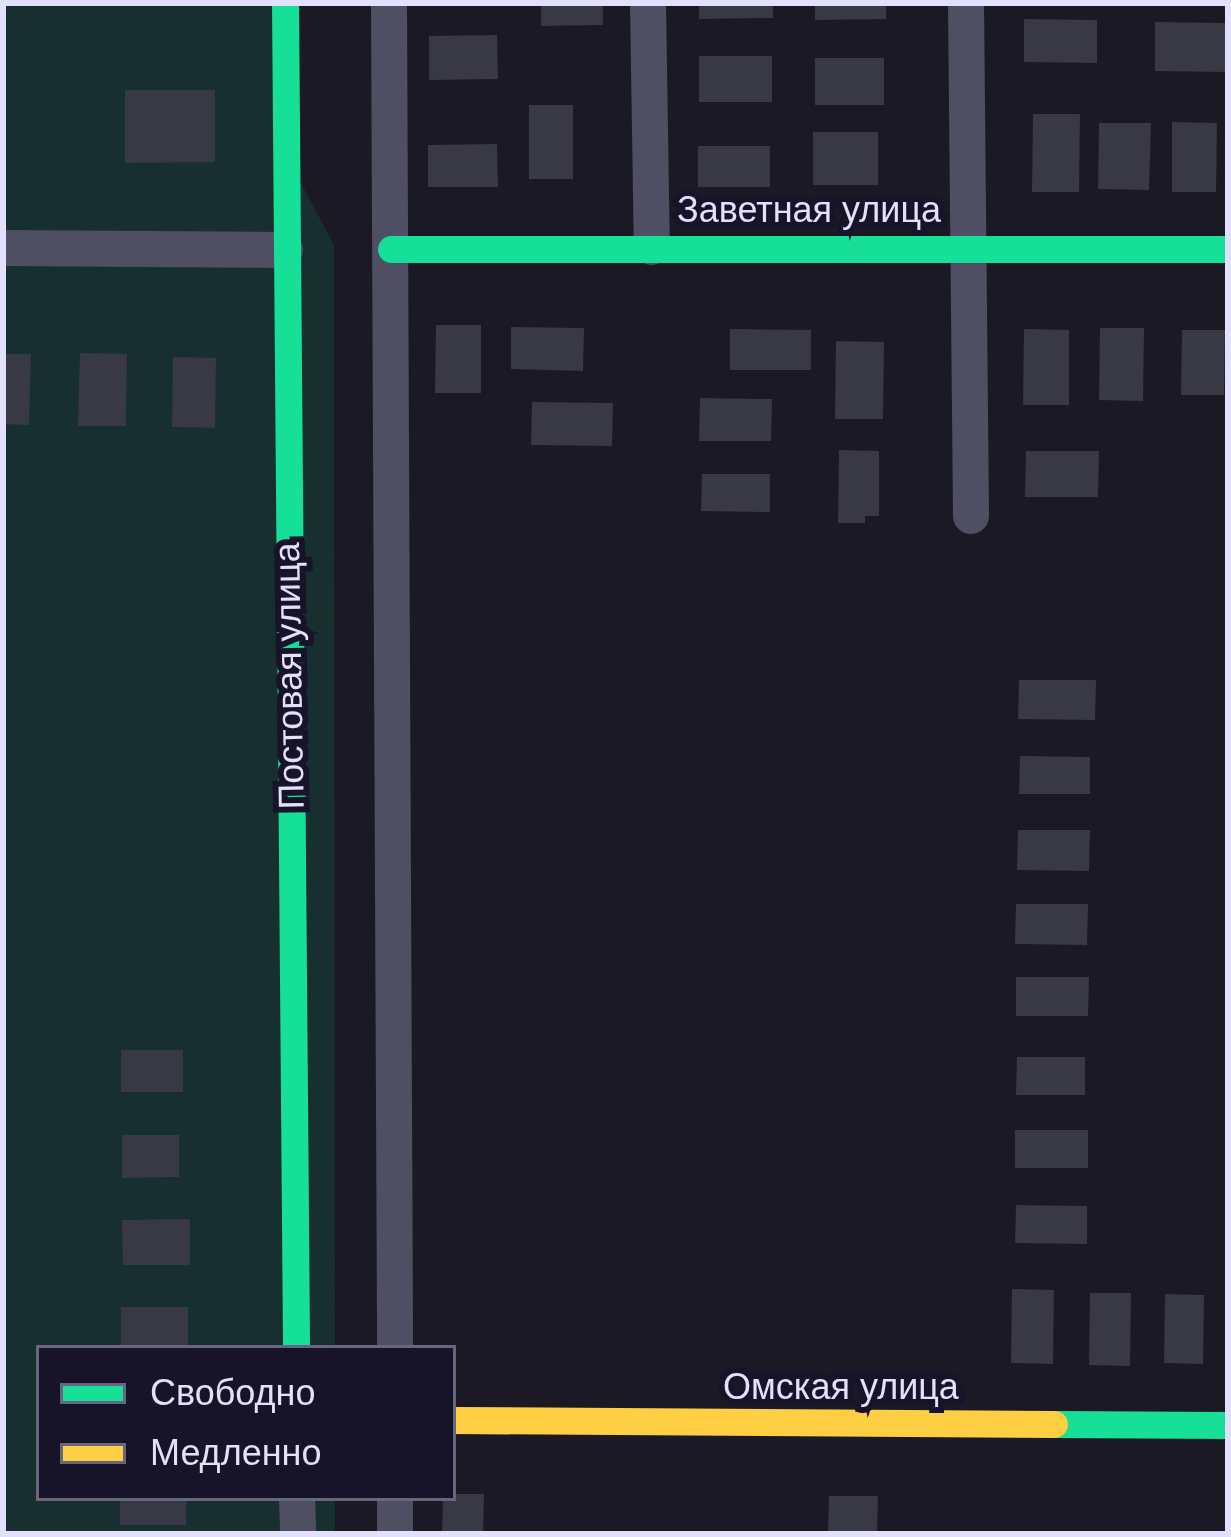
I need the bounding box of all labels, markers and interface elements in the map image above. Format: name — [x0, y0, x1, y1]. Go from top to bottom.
street label: Заветная улица — [677, 188, 941, 232]
street label: Постовая улица — [265, 542, 313, 810]
legend — [36, 1345, 456, 1501]
street label: Омская улица — [723, 1365, 959, 1409]
text: Свободно — [150, 1372, 316, 1413]
text: Медленно — [150, 1432, 321, 1473]

